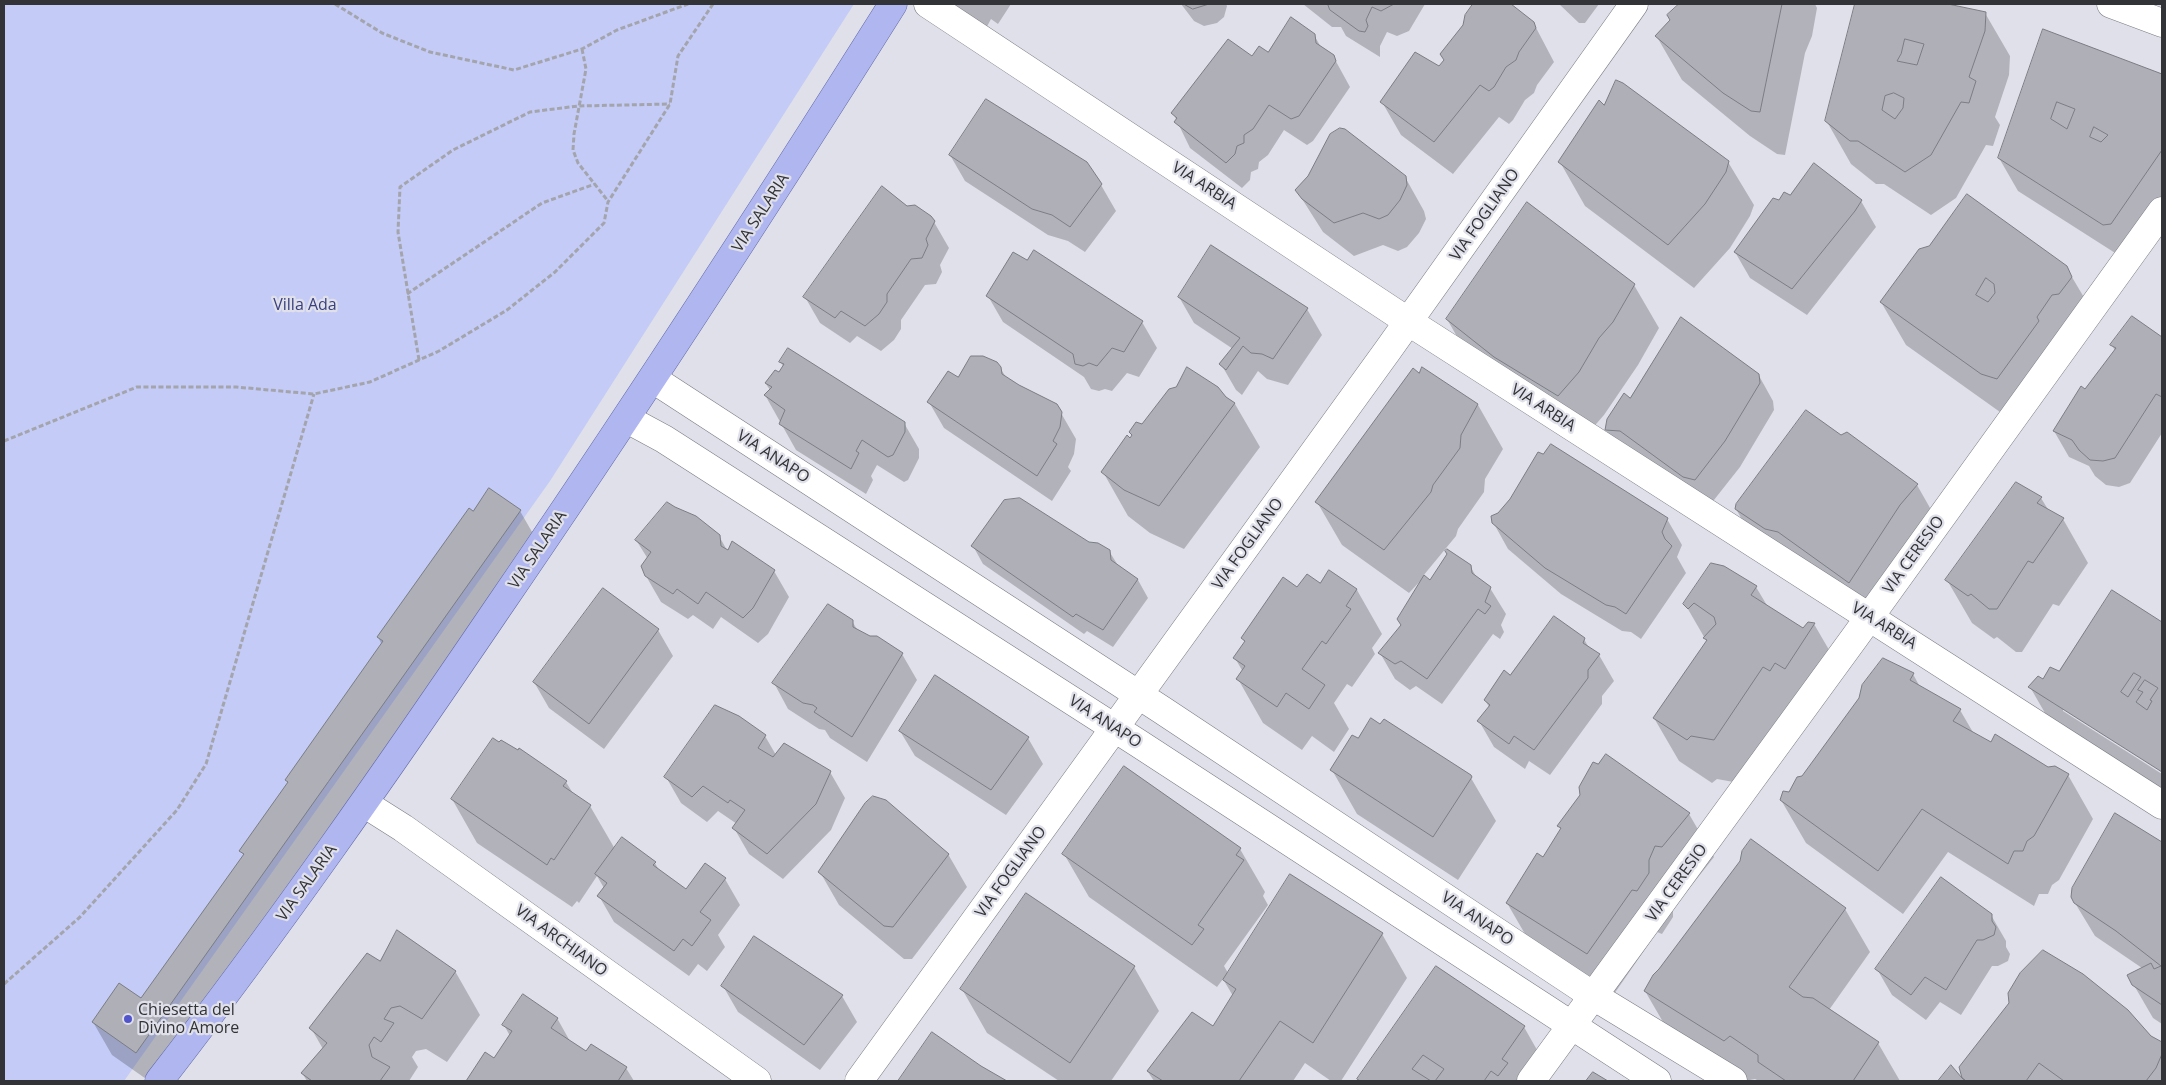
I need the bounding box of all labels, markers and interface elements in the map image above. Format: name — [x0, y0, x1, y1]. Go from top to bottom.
street label: VIA ARBIA — [1168, 158, 1240, 214]
street label: VIA FOGLIANO — [1446, 165, 1524, 265]
street label: VIA SALARIA — [728, 170, 794, 256]
park label: Villa Ada — [273, 295, 337, 315]
street label: VIA ARBIA — [1507, 380, 1579, 436]
street label: VIA ANAPO — [733, 426, 813, 488]
street label: VIA FOGLIANO — [1208, 495, 1288, 593]
street label: VIA SALARIA — [505, 507, 571, 593]
street label: VIA CERESIO — [1879, 512, 1949, 598]
street label: VIA ARBIA — [1848, 598, 1920, 654]
street label: VIA ANAPO — [1065, 691, 1145, 753]
street label: VIA FOGLIANO — [971, 823, 1051, 921]
street label: VIA CERESIO — [1642, 840, 1712, 926]
street label: VIA SALARIA — [273, 841, 341, 925]
street label: VIA ANAPO — [1437, 888, 1517, 950]
street label: VIA ARCHIANO — [511, 901, 611, 981]
place label: Chiesetta del Divino Amore — [138, 1000, 239, 1038]
marker: Chiesetta del Divino Amore — [122, 1013, 134, 1025]

